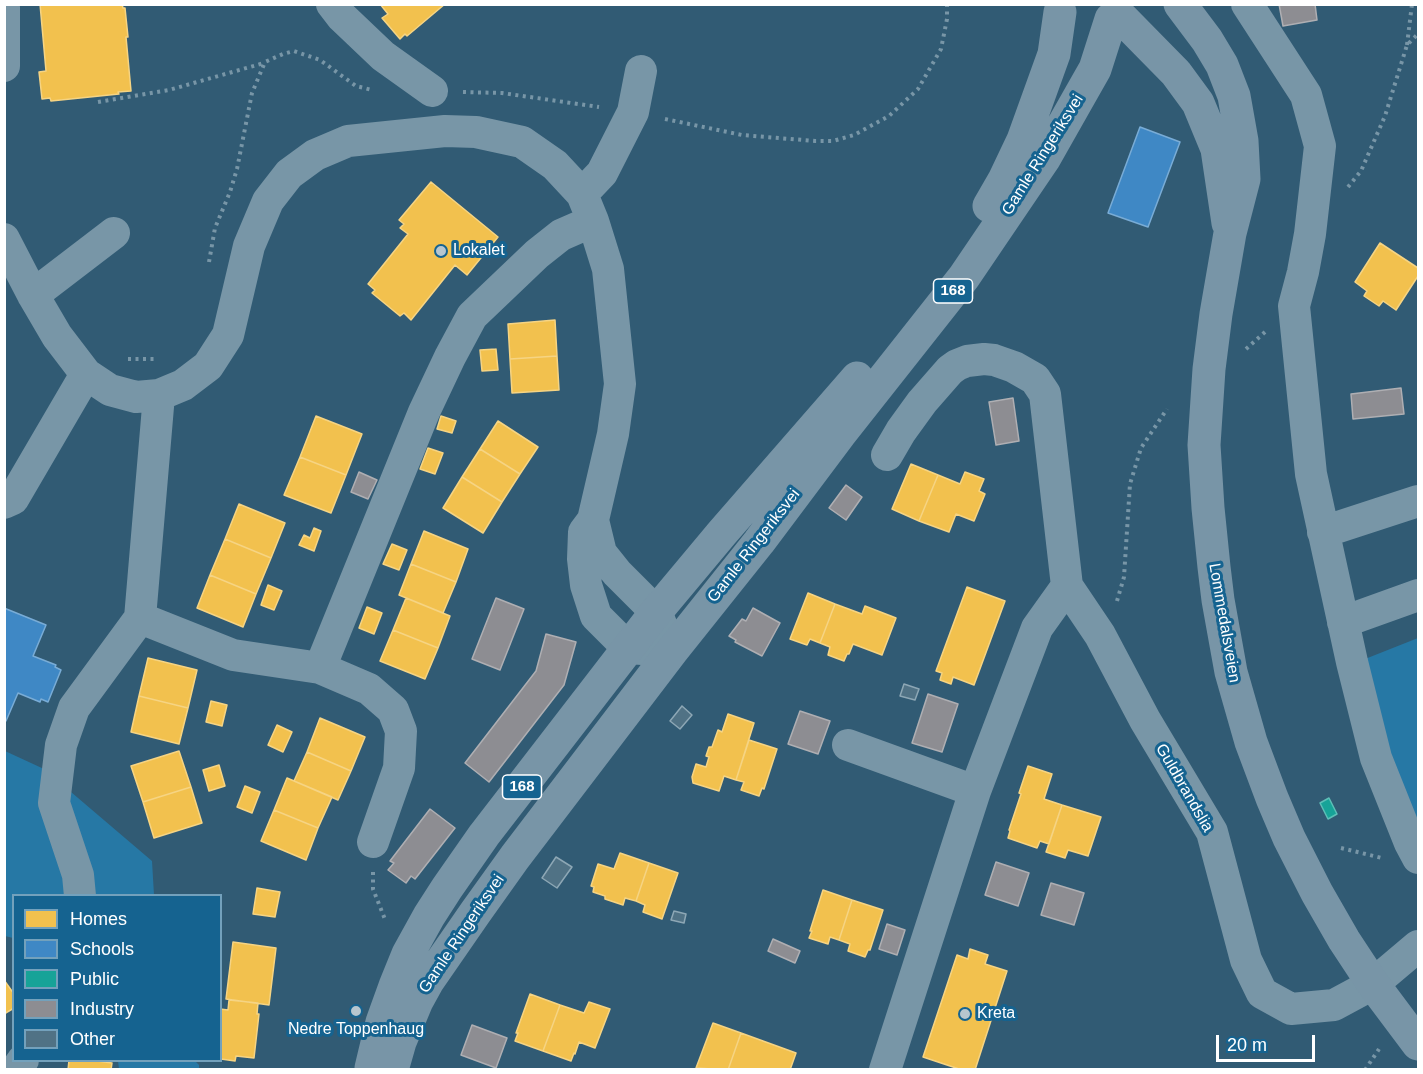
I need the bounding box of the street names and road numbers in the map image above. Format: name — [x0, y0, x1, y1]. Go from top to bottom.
street label: Gamle Ringeriksvei — [998, 91, 1088, 219]
road number: 168 — [934, 279, 972, 303]
street label: Gamle Ringeriksvei — [704, 485, 804, 607]
street label: Lommedalsveien — [1204, 562, 1244, 684]
street label: Guldbrandslia — [1151, 740, 1217, 836]
road number: 168 — [502, 775, 542, 799]
street label: Gamle Ringeriksvei — [415, 871, 509, 997]

